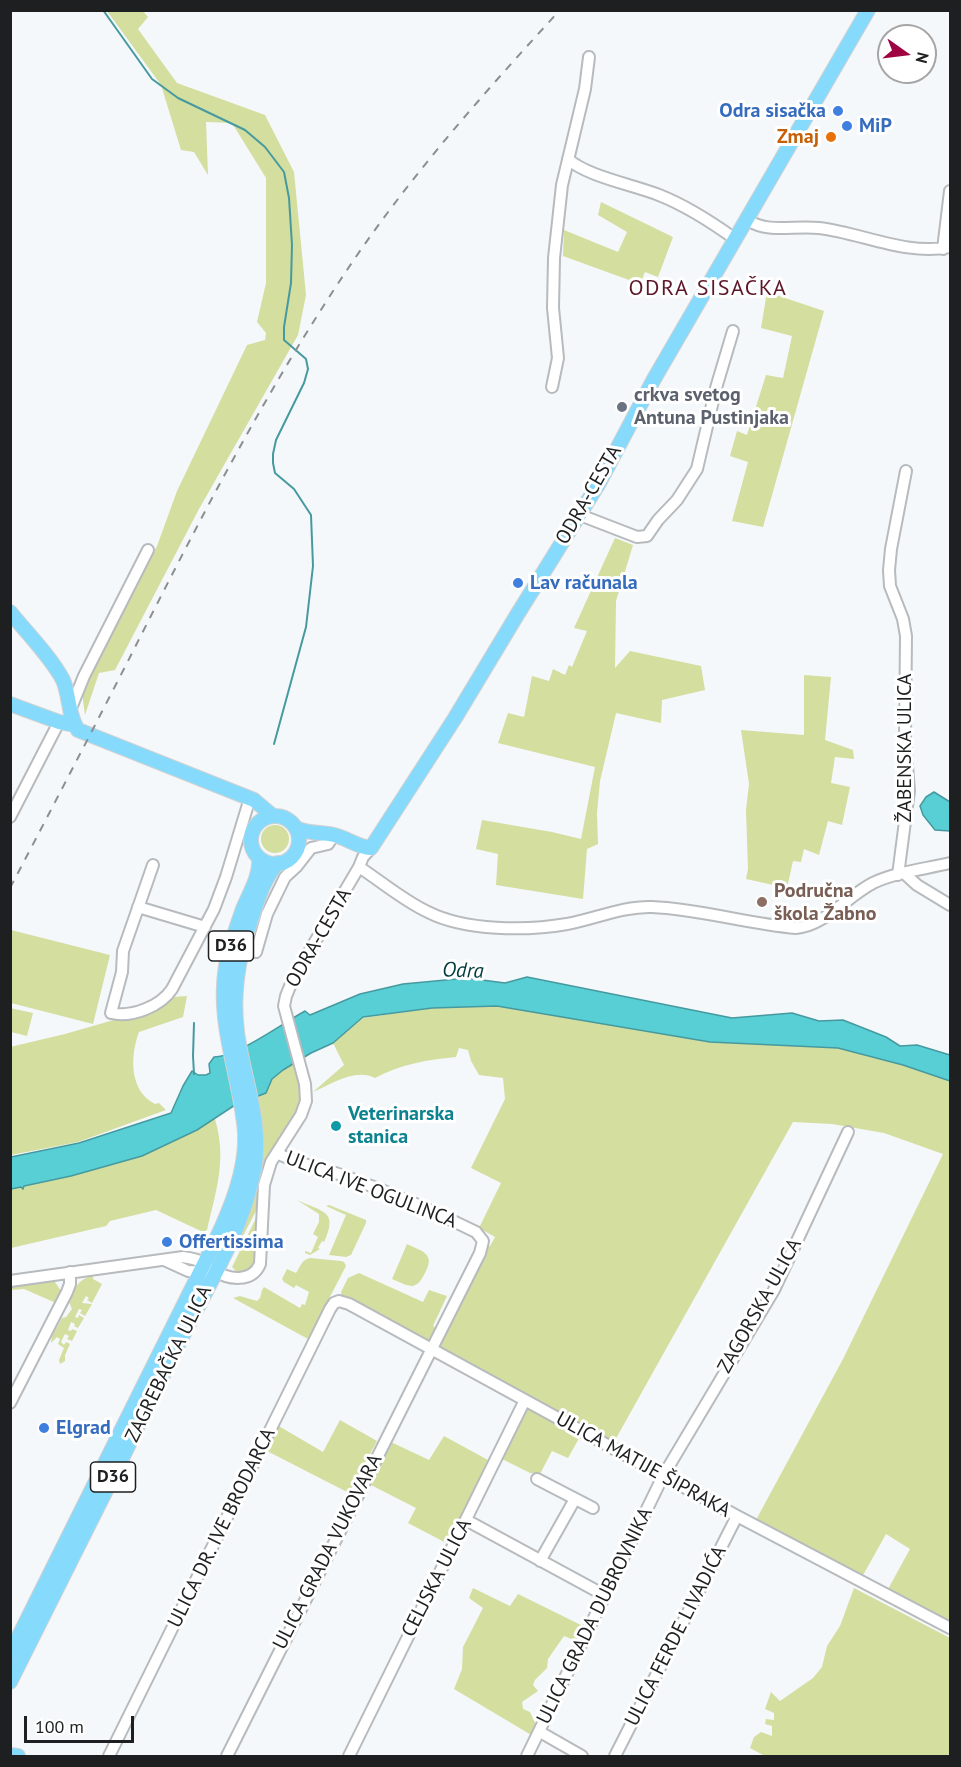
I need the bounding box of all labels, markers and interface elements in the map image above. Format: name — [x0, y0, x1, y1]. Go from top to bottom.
north arrow — [877, 24, 937, 84]
text: N — [912, 50, 934, 65]
place label: Odra sisačka — [719, 99, 826, 123]
marker: Odra sisačka — [831, 104, 845, 118]
place label: MiP — [859, 114, 892, 138]
marker: MiP — [840, 119, 854, 133]
place label: Zmaj — [777, 125, 819, 149]
marker: Zmaj — [824, 130, 838, 144]
district label: ODRA SISAČKA — [629, 276, 787, 302]
place label: crkva svetog Antuna Pustinjaka — [634, 383, 789, 430]
marker: crkva svetog Antuna Pustinjaka — [615, 400, 629, 414]
street label: ODRA-CESTA — [551, 441, 627, 549]
place label: Lav računala — [530, 571, 638, 595]
marker: Lav računala — [511, 576, 525, 590]
street label: ŽABENSKA ULICA — [893, 673, 917, 823]
place label: Područna škola Žabno — [774, 879, 876, 926]
street label: ODRA-CESTA — [281, 884, 357, 992]
marker: Područna škola Žabno — [755, 895, 769, 909]
road number: D36 — [208, 931, 254, 961]
water label: Odra — [442, 958, 484, 984]
place label: Veterinarska stanica — [348, 1102, 454, 1149]
marker: Veterinarska stanica — [329, 1119, 343, 1133]
street label: ULICA IVE OGULINCA — [282, 1146, 460, 1234]
place label: Offertissima — [179, 1230, 284, 1254]
street label: ZAGORSKA ULICA — [713, 1234, 807, 1378]
marker: Offertissima — [160, 1235, 174, 1249]
street label: ZAGREBAČKA ULICA — [121, 1282, 217, 1446]
street label: ULICA MATIJE ŠIPRAKA — [551, 1407, 735, 1523]
place label: Elgrad — [56, 1416, 111, 1440]
marker: Elgrad — [37, 1421, 51, 1435]
street label: ULICA DR. IVE BRODARCA — [163, 1424, 281, 1632]
street label: ULICA GRADA VUKOVARA — [268, 1450, 388, 1654]
road number: D36 — [90, 1462, 136, 1492]
street label: ULICA GRADA DUBROVNIKA — [532, 1504, 658, 1728]
street label: CELJSKA ULICA — [397, 1515, 477, 1641]
street label: ULICA FERDE LIVADIĆA — [620, 1542, 732, 1730]
scale bar — [27, 1704, 136, 1742]
text: 100 m — [35, 1715, 84, 1738]

